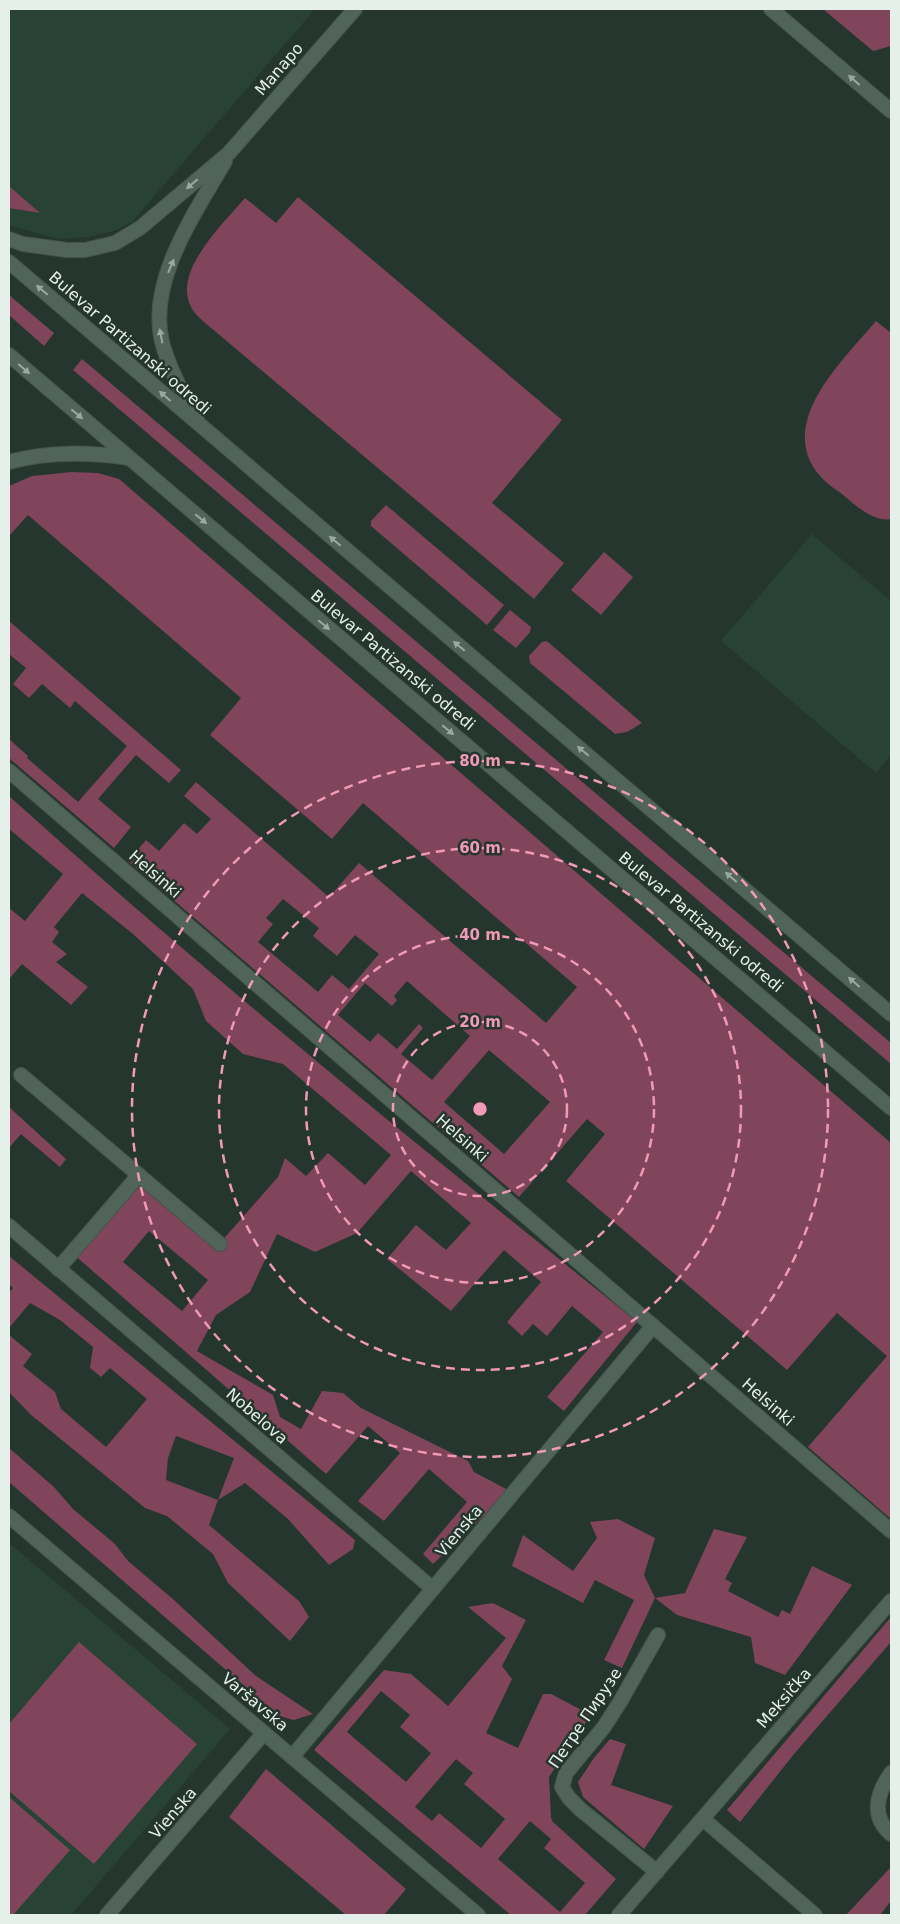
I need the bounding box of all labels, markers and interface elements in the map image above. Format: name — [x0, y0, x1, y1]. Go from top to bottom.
street label: Manapo — [251, 39, 307, 99]
one-way arrow — [848, 74, 861, 85]
one-way arrow — [186, 178, 198, 189]
one-way arrow — [167, 258, 175, 273]
street label: Bulevar Partizanski odredi — [45, 267, 215, 419]
one-way arrow — [36, 285, 49, 296]
one-way arrow — [157, 327, 165, 343]
one-way arrow — [18, 363, 31, 374]
one-way arrow — [160, 390, 172, 402]
one-way arrow — [71, 408, 83, 419]
one-way arrow — [194, 514, 207, 525]
one-way arrow — [329, 535, 342, 546]
street label: Bulevar Partizanski odredi — [307, 586, 479, 734]
one-way arrow — [318, 619, 331, 630]
one-way arrow — [453, 640, 466, 651]
one-way arrow — [442, 724, 454, 735]
one-way arrow — [577, 745, 590, 756]
text: 80 m — [459, 752, 501, 770]
text: 60 m — [459, 839, 501, 857]
street label: Helsinki — [125, 846, 185, 902]
street label: Bulevar Partizanski odredi — [615, 848, 787, 996]
one-way arrow — [724, 871, 737, 882]
text: 40 m — [459, 926, 501, 944]
one-way arrow — [848, 977, 861, 988]
text: 20 m — [459, 1013, 501, 1031]
centre of rings — [471, 1100, 489, 1118]
street label: Helsinki — [432, 1110, 492, 1166]
street label: Helsinki — [738, 1374, 798, 1430]
street label: Nobelova — [222, 1384, 292, 1448]
street label: Vienska — [432, 1501, 486, 1561]
street label: Петре Пирузе — [544, 1664, 626, 1772]
street label: Meksička — [753, 1664, 815, 1732]
street label: Varšavska — [218, 1669, 292, 1735]
street label: Vienska — [145, 1783, 201, 1843]

